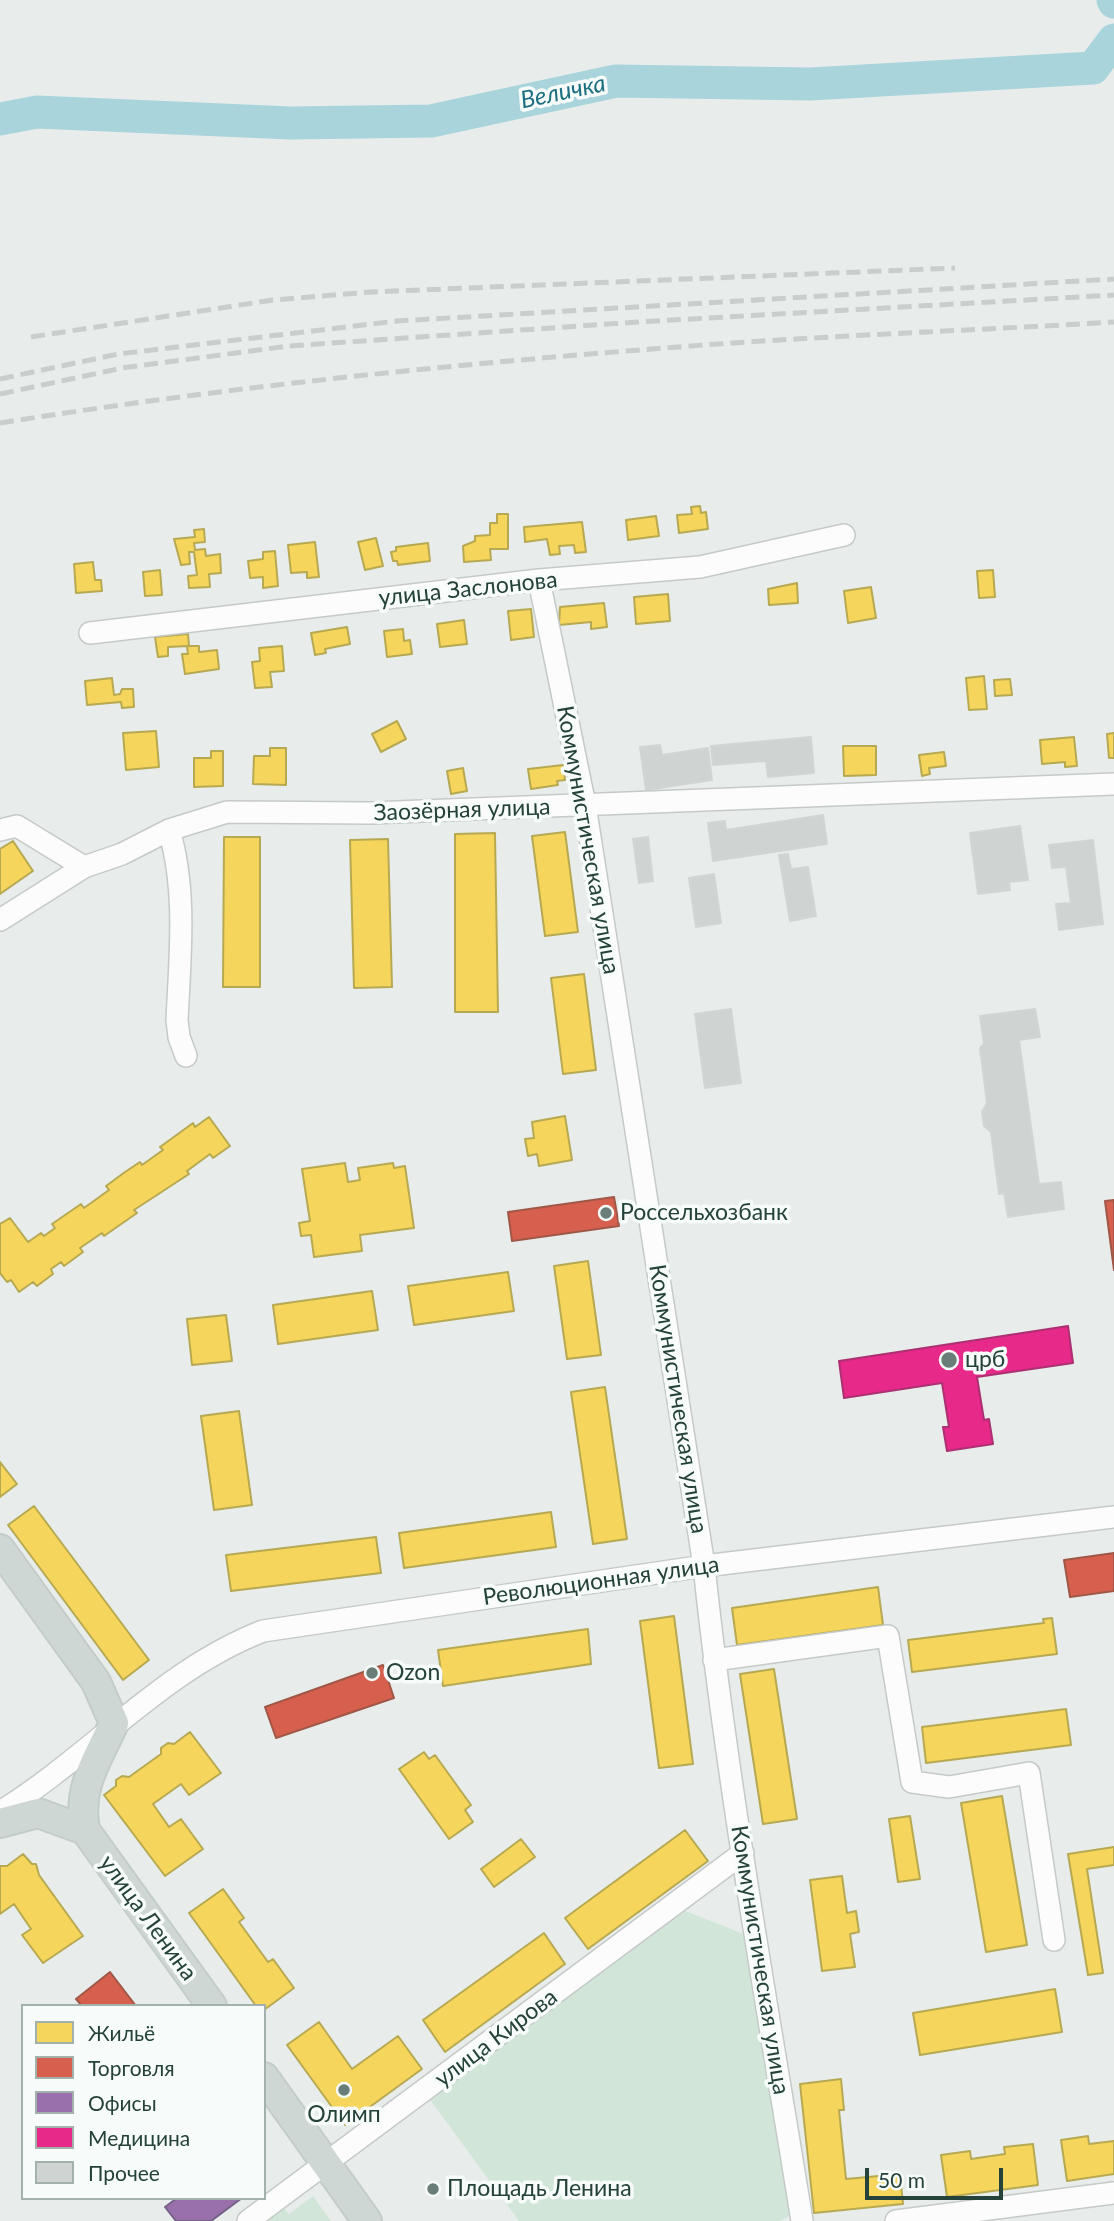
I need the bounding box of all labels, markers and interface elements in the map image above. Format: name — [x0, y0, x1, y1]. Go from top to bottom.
water label: Величка — [518, 69, 608, 115]
street label: улица Заслонова — [377, 566, 559, 612]
street label: Коммунистическая улица — [551, 704, 625, 976]
street label: Заозёрная улица — [373, 793, 551, 827]
place label: Россельхозбанк — [620, 1199, 788, 1227]
marker: Россельхозбанк — [598, 1205, 614, 1221]
street label: Коммунистическая улица — [643, 1262, 713, 1536]
place label: црб — [965, 1346, 1005, 1374]
marker: црб — [939, 1350, 959, 1370]
street label: Революционная улица — [481, 1551, 721, 1611]
place label: Ozon — [386, 1659, 440, 1687]
marker: Ozon — [364, 1665, 380, 1681]
street label: Коммунистическая улица — [725, 1823, 795, 2097]
street label: улица Ленина — [93, 1850, 203, 1986]
street label: улица Кирова — [429, 1983, 563, 2093]
legend — [21, 2004, 266, 2200]
text: Жильё — [88, 2020, 155, 2045]
text: Торговля — [88, 2055, 175, 2080]
marker: Олимп — [336, 2082, 352, 2098]
text: Офисы — [88, 2090, 157, 2115]
place label: Олимп — [307, 2101, 381, 2129]
text: Медицина — [88, 2125, 190, 2150]
scale bar — [869, 2154, 1007, 2198]
text: Прочее — [88, 2160, 160, 2185]
text: 50 m — [878, 2167, 925, 2192]
place label: Площадь Ленина — [447, 2175, 632, 2203]
marker: Площадь Ленина — [425, 2181, 441, 2197]

